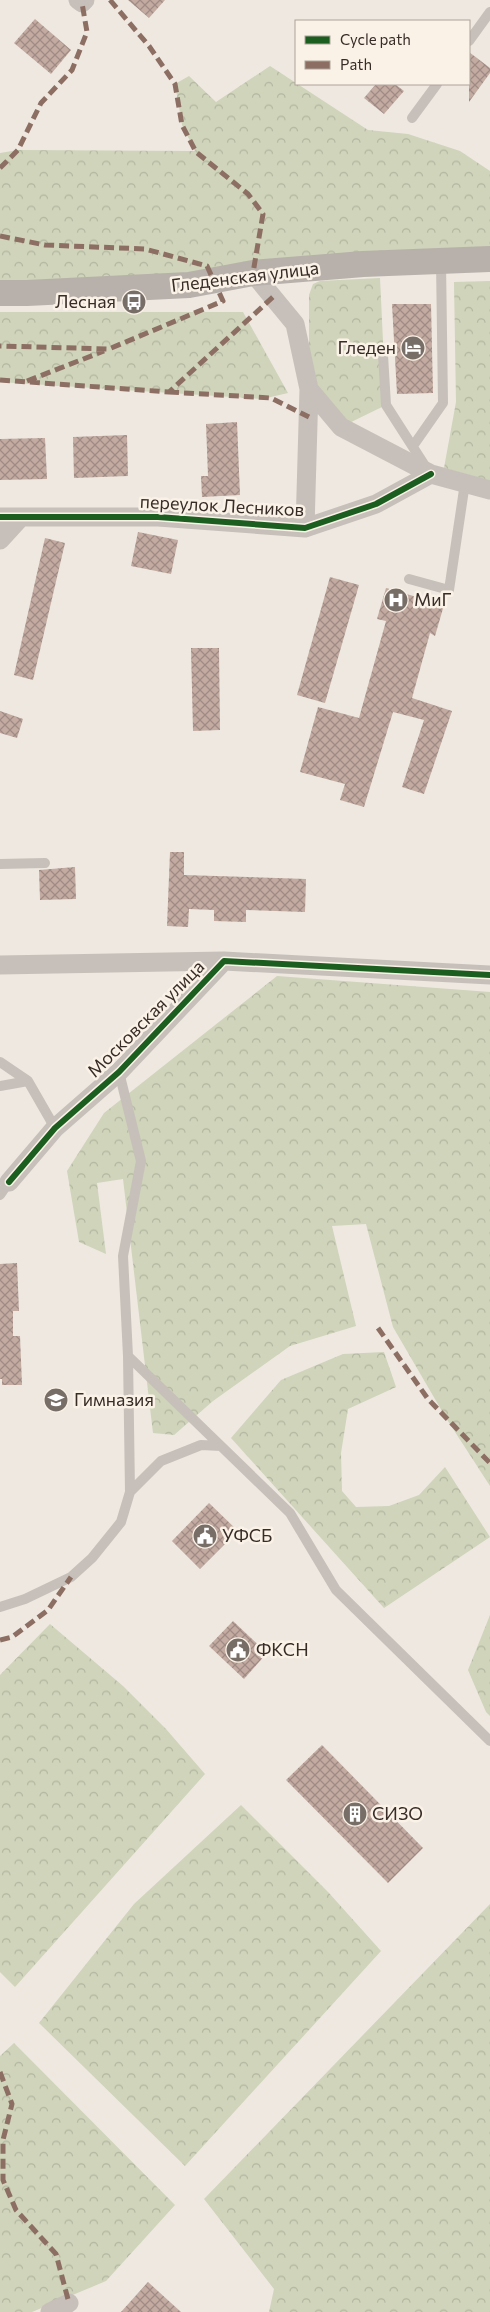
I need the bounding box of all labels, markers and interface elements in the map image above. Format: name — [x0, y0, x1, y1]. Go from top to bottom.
legend — [295, 20, 470, 85]
text: Cycle path — [340, 30, 411, 48]
text: Path — [340, 55, 372, 73]
street label: Гледенская улица — [170, 256, 320, 296]
bus stop icon: Лесная — [121, 289, 147, 315]
place label: Лесная — [55, 290, 116, 312]
hotel icon: Гледен — [400, 335, 426, 361]
place label: Гледен — [337, 336, 396, 358]
street label: переулок Лесников — [139, 490, 305, 520]
hospital icon: МиГ — [383, 587, 409, 613]
place label: МиГ — [414, 588, 452, 610]
street label: Московская улица — [82, 955, 208, 1081]
school or university icon: Гимназия — [43, 1387, 69, 1413]
place label: Гимназия — [74, 1388, 154, 1410]
public building icon: УФСБ — [192, 1523, 218, 1549]
place label: УФСБ — [222, 1524, 272, 1546]
public building icon: ФКСН — [225, 1637, 251, 1663]
place label: ФКСН — [256, 1638, 309, 1660]
building icon: СИЗО — [342, 1801, 368, 1827]
place label: СИЗО — [372, 1802, 423, 1824]

